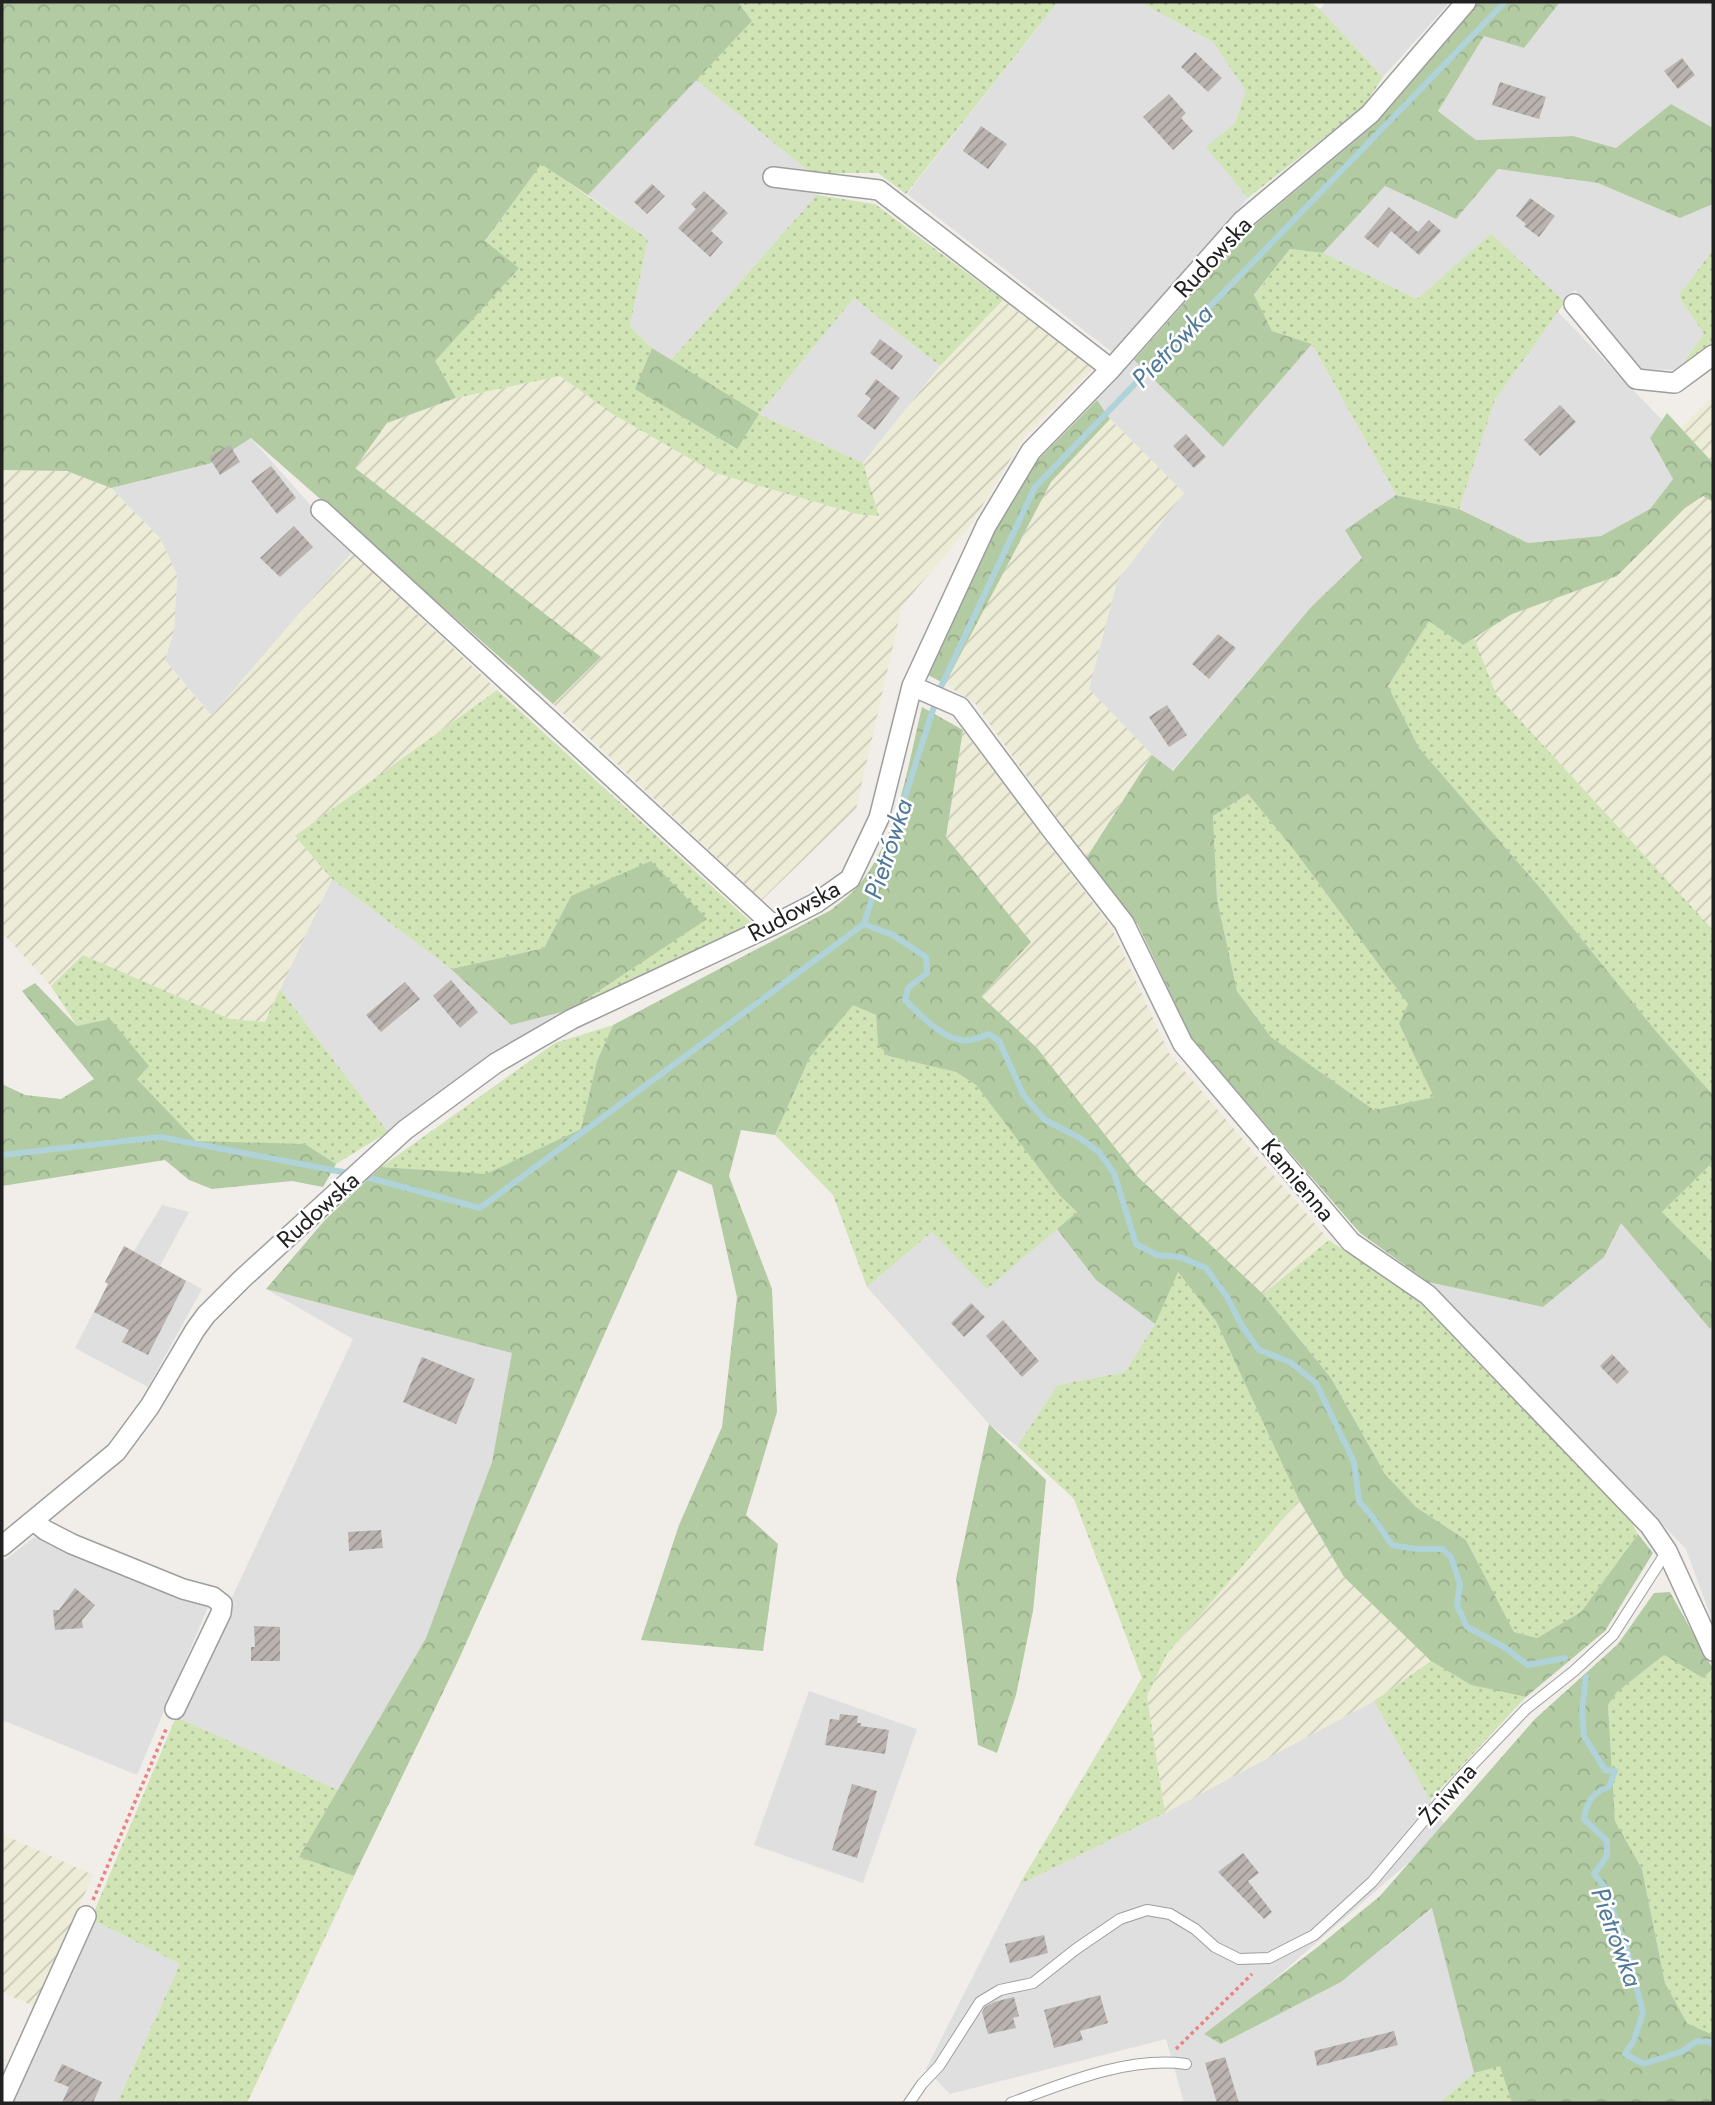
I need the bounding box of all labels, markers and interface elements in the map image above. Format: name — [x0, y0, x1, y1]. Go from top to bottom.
street label: Rudowska — [1166, 208, 1260, 305]
water label: Pietrówka — [1122, 295, 1222, 397]
water label: Pietrówka — [854, 793, 922, 904]
street label: Rudowska — [741, 871, 846, 950]
street label: Kamienna — [1253, 1130, 1344, 1229]
street label: Rudowska — [269, 1163, 367, 1256]
street label: Żniwna — [1411, 1755, 1485, 1832]
water label: Pietrówka — [1581, 1882, 1653, 1993]

